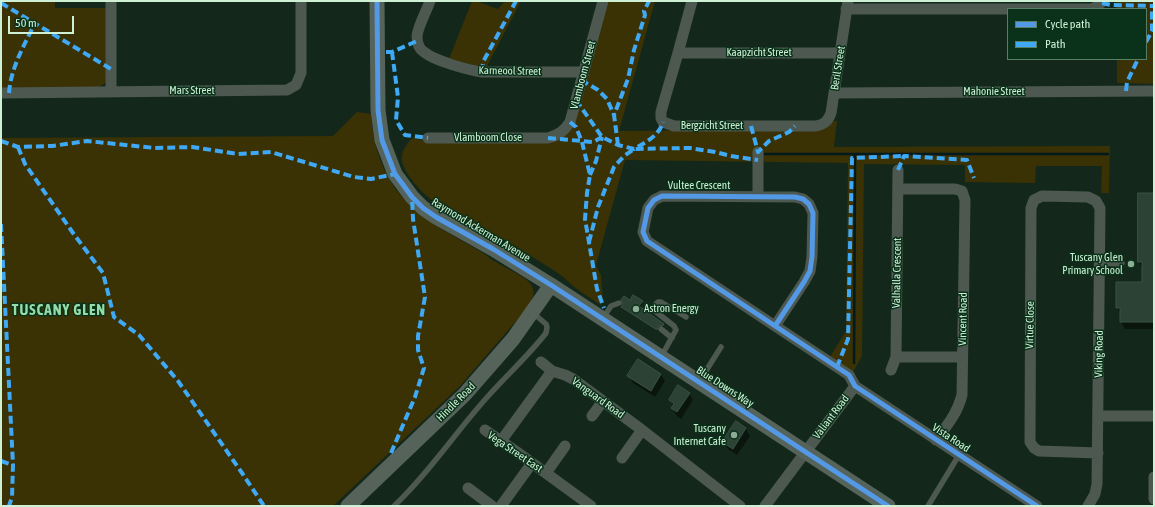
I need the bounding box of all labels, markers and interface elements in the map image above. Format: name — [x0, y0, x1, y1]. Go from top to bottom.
scale bar — [10, 8, 76, 34]
legend — [1007, 8, 1147, 60]
text: 50 m — [15, 16, 37, 30]
text: Cycle path — [1045, 17, 1090, 31]
text: Path — [1045, 37, 1066, 51]
street label: Vlamboom Street — [568, 39, 598, 111]
street label: Beril Street — [828, 45, 848, 91]
street label: Kaapzicht Street — [726, 46, 792, 60]
street label: Karneool Street — [479, 64, 541, 78]
street label: Mars Street — [169, 84, 215, 98]
street label: Mahonie Street — [963, 85, 1025, 99]
street label: Bergzicht Street — [681, 119, 743, 133]
street label: Vlamboom Close — [454, 131, 522, 145]
street label: Vultee Crescent — [668, 179, 730, 193]
street label: Raymond Ackerman Avenue — [429, 195, 533, 265]
street label: Valhalla Crescent — [890, 238, 904, 308]
place label: Tuscany Glen Primary School — [1062, 251, 1123, 277]
marker: Tuscany Glen Primary School — [1126, 259, 1136, 269]
street label: Vincent Road — [956, 292, 970, 346]
district label: TUSCANY GLEN — [12, 301, 106, 319]
street label: Virtue Close — [1023, 301, 1037, 349]
place label: Astron Energy — [644, 302, 699, 316]
marker: Astron Energy — [631, 304, 641, 314]
street label: Viking Road — [1092, 330, 1106, 378]
street label: Blue Downs Way — [694, 364, 756, 410]
street label: Vanguard Road — [569, 375, 627, 421]
street label: Hindle Road — [434, 380, 478, 424]
street label: Valiant Road — [810, 392, 852, 442]
street label: Vista Road — [930, 421, 972, 455]
place label: Tuscany Internet Cafe — [673, 422, 726, 448]
street label: Vega Street East — [485, 429, 545, 475]
marker: Tuscany Internet Cafe — [729, 430, 739, 440]

